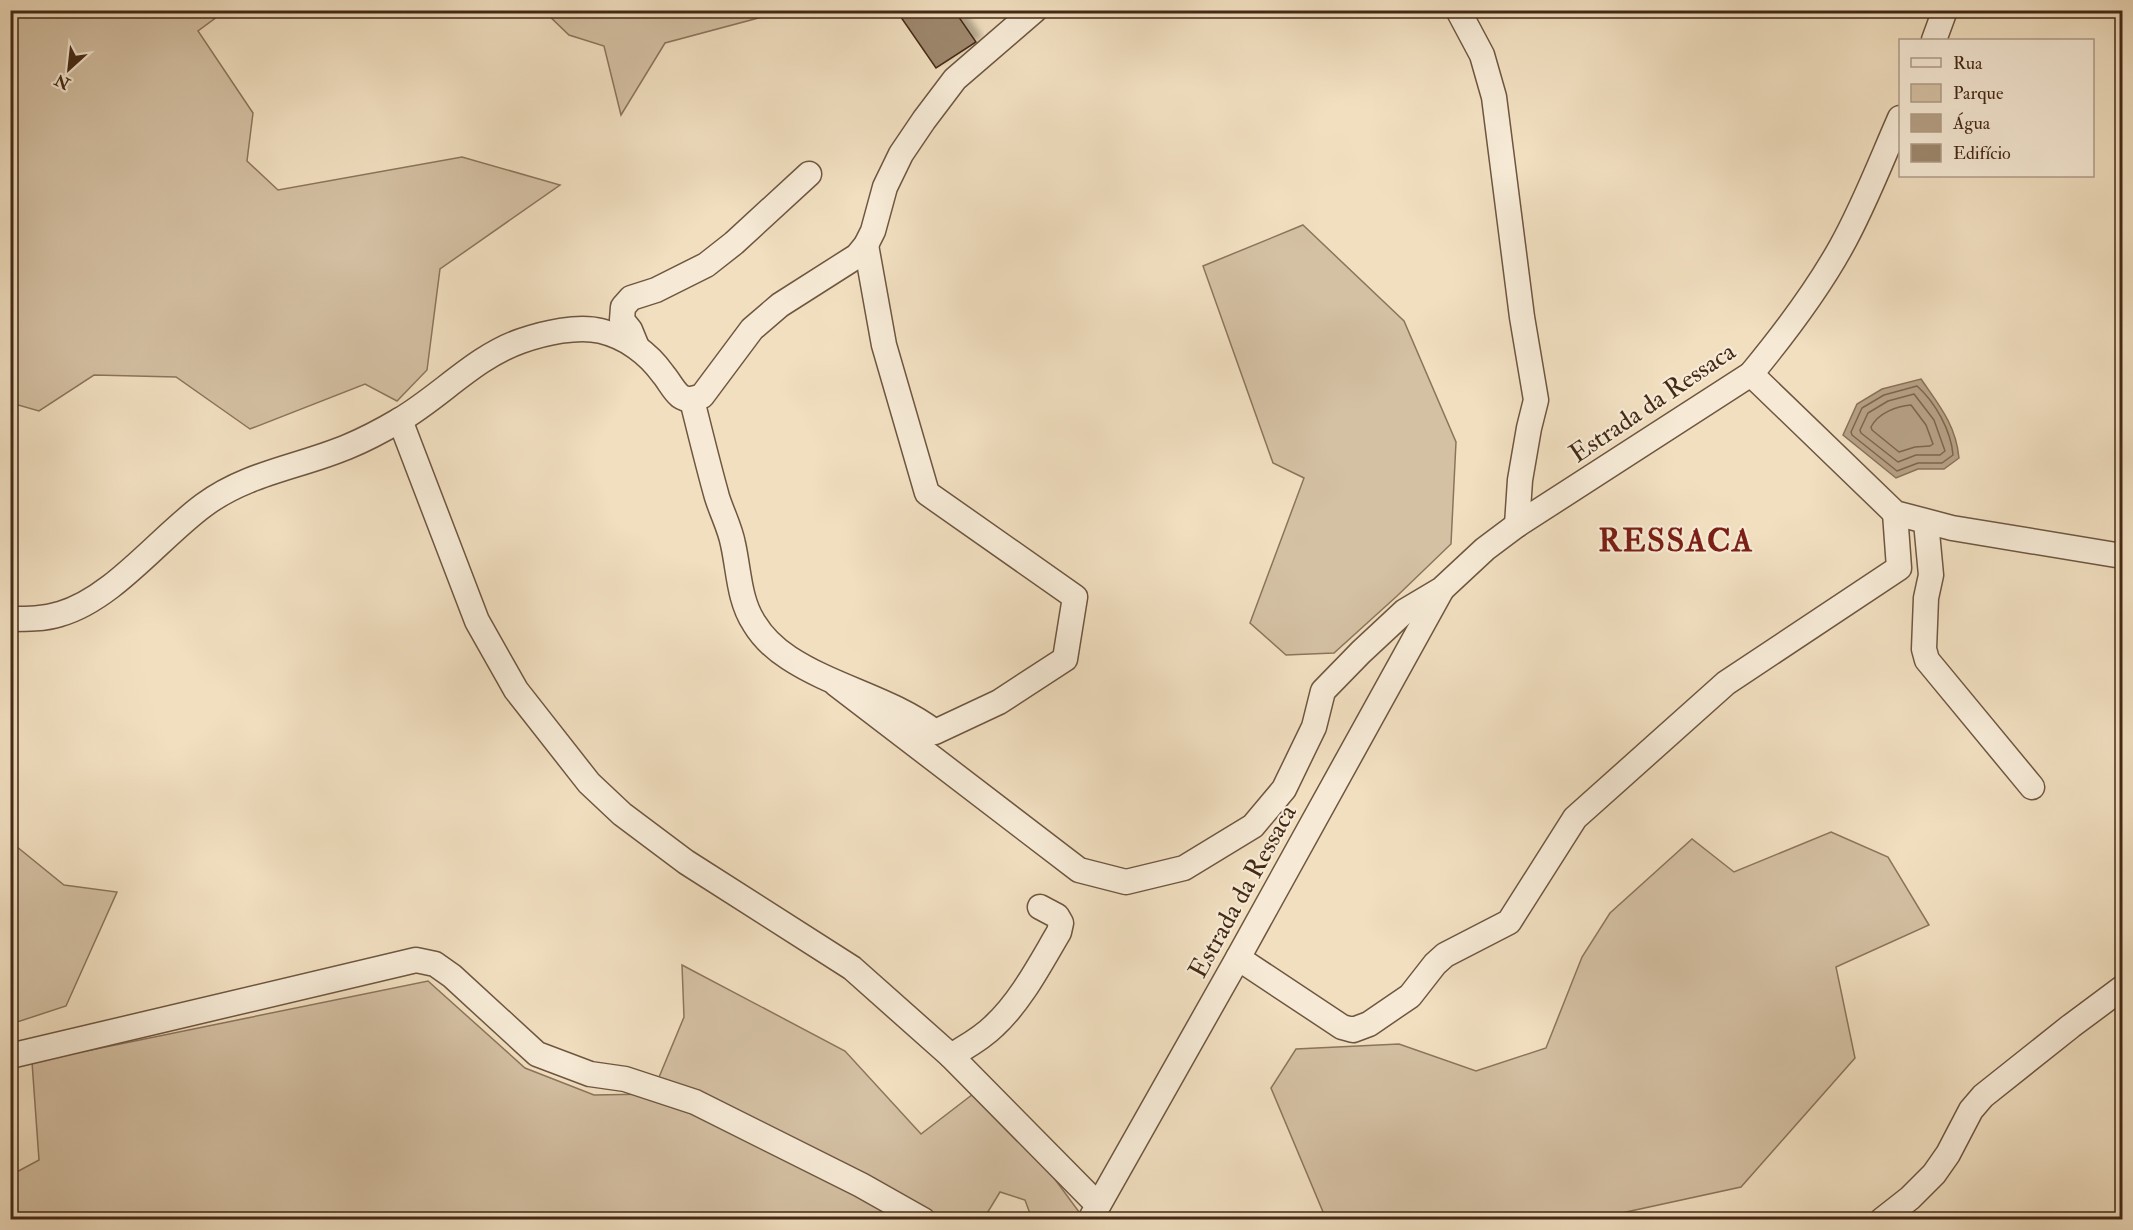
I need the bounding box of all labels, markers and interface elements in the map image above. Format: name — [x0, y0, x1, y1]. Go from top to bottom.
north arrow — [39, 39, 99, 99]
legend — [1899, 39, 2094, 177]
text: Rua — [1953, 52, 1983, 75]
text: N — [51, 69, 74, 94]
text: Parque — [1953, 82, 2004, 105]
text: Água — [1952, 112, 1991, 135]
text: Edifício — [1953, 142, 2011, 165]
street label: Estrada da Ressaca — [1563, 335, 1742, 470]
district label: RESSACA — [1598, 521, 1754, 561]
street label: Estrada da Ressaca — [1182, 799, 1304, 984]

